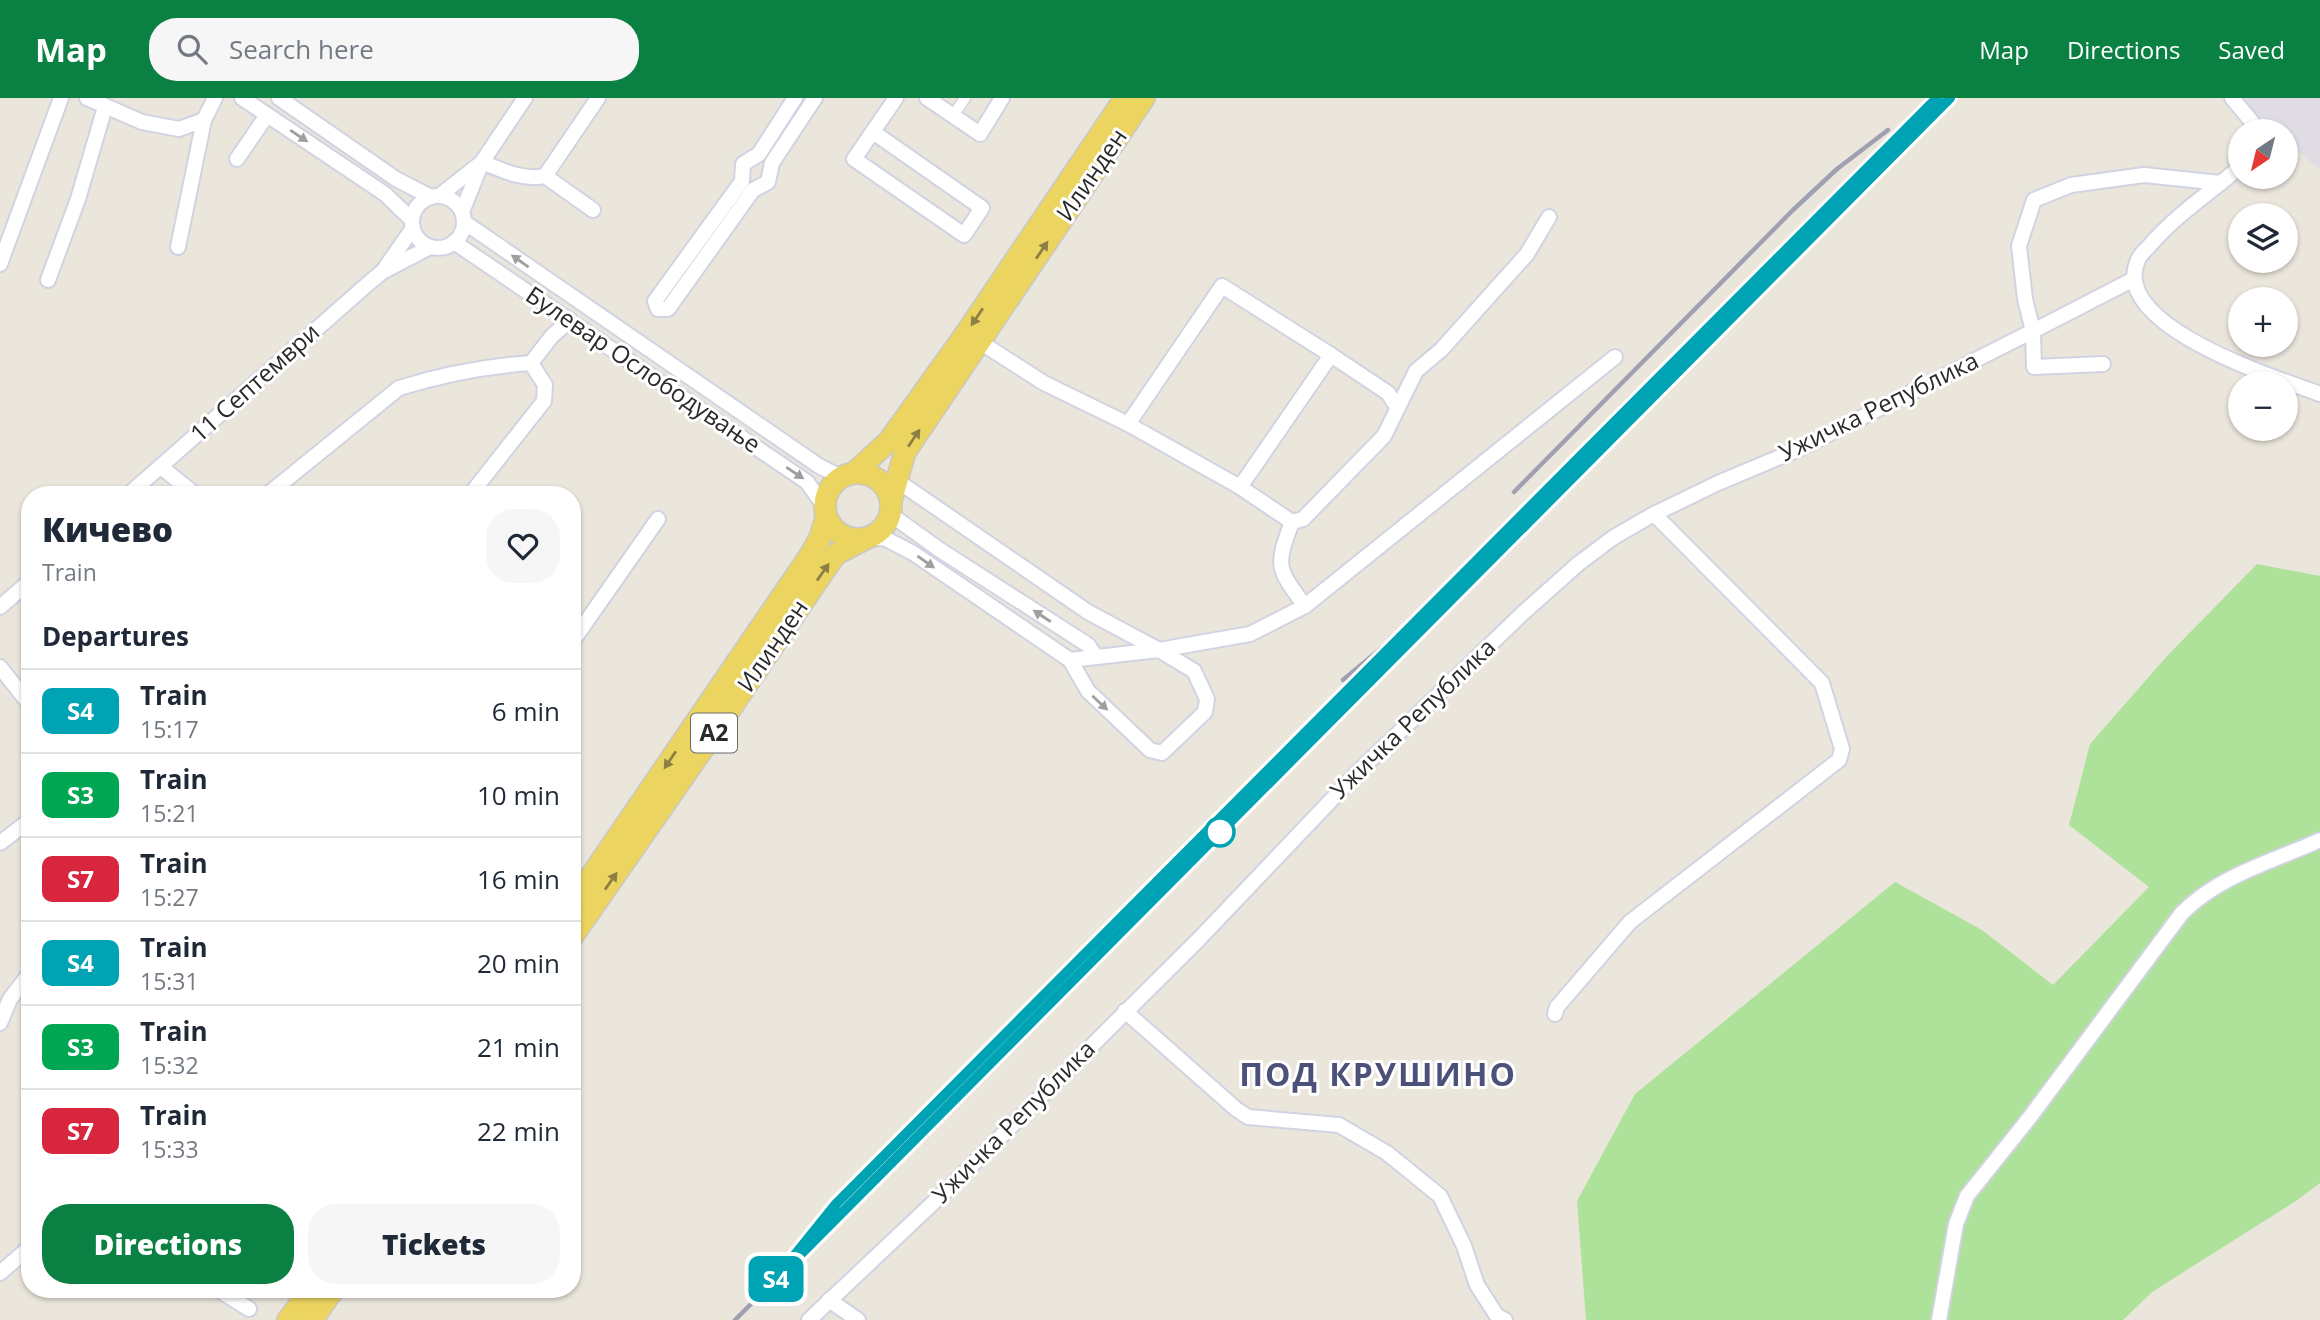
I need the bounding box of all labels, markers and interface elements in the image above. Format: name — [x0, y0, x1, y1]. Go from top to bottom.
search box — [149, 18, 639, 81]
text: Map — [35, 27, 107, 72]
icon: search — [173, 30, 211, 68]
text: Search here — [229, 31, 374, 67]
text: Map — [1979, 33, 2029, 66]
text: Directions — [2067, 33, 2180, 66]
text: Saved — [2218, 33, 2285, 66]
north arrow — [2228, 119, 2298, 189]
map controls — [2228, 119, 2298, 441]
street label: Илинден — [1048, 121, 1134, 227]
one-way arrow — [290, 129, 308, 143]
button: layers — [2228, 203, 2298, 273]
one-way arrow — [1035, 241, 1049, 259]
one-way arrow — [511, 254, 529, 268]
street label: Булевар Ослободување — [520, 278, 768, 460]
button: + — [2228, 287, 2298, 357]
one-way arrow — [970, 308, 984, 326]
street label: 11 Септември — [182, 315, 326, 449]
street label: Ужичка Република — [1773, 343, 1984, 468]
button: − — [2228, 371, 2298, 441]
one-way arrow — [907, 429, 921, 447]
one-way arrow — [785, 466, 804, 479]
text: Кичево — [42, 507, 173, 552]
button: heart — [486, 509, 560, 583]
one-way arrow — [917, 555, 935, 569]
text: Train — [42, 556, 97, 588]
one-way arrow — [816, 563, 830, 581]
street label: Илинден — [729, 592, 815, 698]
one-way arrow — [1032, 610, 1052, 623]
text: Departures — [42, 618, 189, 654]
street label: Ужичка Република — [1322, 630, 1502, 806]
text: Train — [140, 677, 208, 713]
text: 6 min — [492, 693, 560, 729]
text: S4 — [67, 694, 94, 727]
one-way arrow — [1092, 695, 1109, 712]
text: 15:17 — [140, 713, 199, 745]
road number: A2 — [691, 713, 737, 752]
one-way arrow — [663, 751, 677, 769]
text: Train — [140, 761, 208, 797]
text: 10 min — [477, 777, 560, 813]
text: S3 — [67, 778, 94, 811]
text: 15:21 — [140, 797, 199, 829]
unlabelled marker — [1205, 817, 1235, 847]
text: Train — [140, 845, 208, 881]
text: 16 min — [477, 861, 560, 897]
text: S7 — [67, 862, 94, 895]
one-way arrow — [604, 872, 618, 890]
text: 15:27 — [140, 881, 199, 913]
text: Train — [140, 929, 208, 965]
text: 20 min — [477, 945, 560, 981]
text: S4 — [67, 946, 94, 979]
text: 15:31 — [140, 965, 199, 997]
text: Train — [140, 1013, 208, 1049]
text: 21 min — [477, 1029, 560, 1065]
text: S3 — [67, 1030, 94, 1063]
street label: Ужичка Република — [924, 1032, 1102, 1210]
text: 15:32 — [140, 1049, 199, 1081]
district label: ПОД КРУШИНО — [1239, 1052, 1517, 1095]
text: Train — [140, 1097, 208, 1133]
text: 22 min — [477, 1113, 560, 1149]
text: S7 — [67, 1114, 94, 1147]
text: 15:33 — [140, 1133, 199, 1165]
button: Directions — [42, 1204, 294, 1284]
button: Tickets — [308, 1204, 560, 1284]
line badge: S4 — [744, 1256, 808, 1302]
text: S4 — [763, 1262, 789, 1295]

